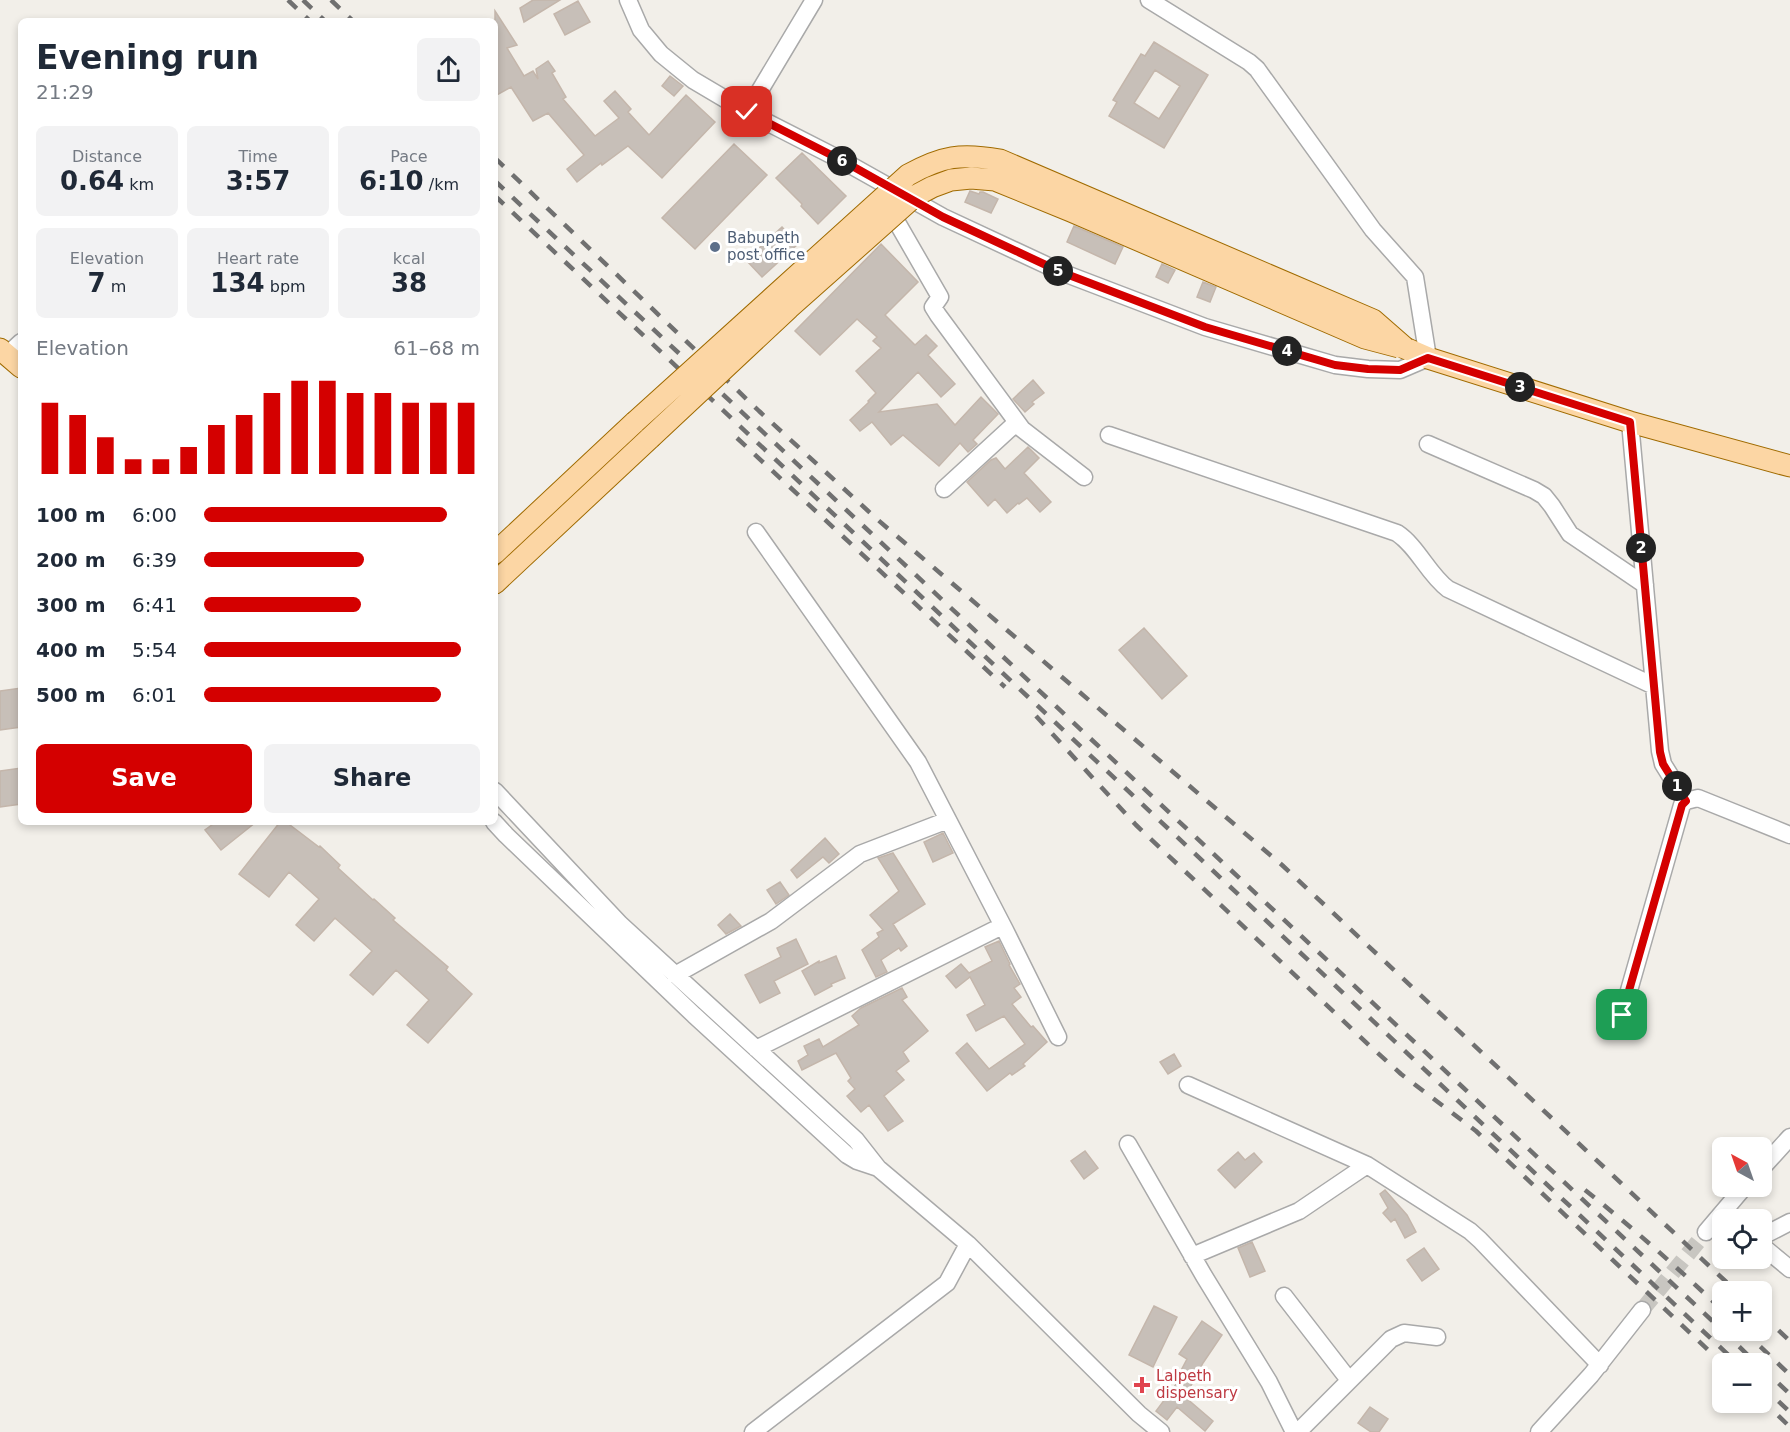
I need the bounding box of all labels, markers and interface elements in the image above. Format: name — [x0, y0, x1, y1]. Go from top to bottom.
text: Evening run — [36, 38, 259, 77]
button: share — [417, 38, 480, 101]
text: 21:29 — [36, 80, 94, 104]
pin — [721, 86, 772, 137]
icon: check — [730, 95, 763, 128]
pin: 6 — [827, 146, 857, 176]
text: Distance — [72, 147, 142, 166]
text: Time — [238, 147, 278, 166]
text: Pace — [390, 147, 428, 166]
text: 6 — [836, 151, 848, 170]
text: 0.64 — [60, 166, 124, 196]
text: 3:57 — [226, 166, 290, 196]
text: 6:10 — [359, 166, 424, 196]
text: km — [124, 175, 154, 194]
text: /km — [424, 175, 459, 194]
place label: Babupeth post office — [727, 229, 805, 264]
marker: Babupeth post office — [708, 240, 722, 254]
text: Elevation — [70, 249, 144, 268]
text: Heart rate — [217, 249, 299, 268]
text: kcal — [393, 249, 425, 268]
pin: 5 — [1043, 256, 1073, 286]
text: 5 — [1052, 261, 1064, 280]
text: 7 — [88, 268, 106, 298]
text: 134 — [210, 268, 265, 298]
text: 38 — [391, 268, 427, 298]
text: m — [106, 277, 126, 296]
text: bpm — [265, 277, 306, 296]
text: Elevation — [36, 336, 129, 360]
text: 61–68 m — [393, 336, 480, 360]
pin: 4 — [1272, 336, 1302, 366]
text: 4 — [1281, 341, 1293, 360]
pin: 3 — [1505, 372, 1535, 402]
text: 3 — [1514, 377, 1526, 396]
text: 100 m — [36, 503, 106, 527]
text: 6:00 — [132, 503, 177, 527]
pin: 2 — [1626, 533, 1656, 563]
text: 2 — [1635, 538, 1647, 557]
text: 200 m — [36, 548, 106, 572]
text: 6:39 — [132, 548, 177, 572]
text: 300 m — [36, 593, 106, 617]
text: 6:41 — [132, 593, 177, 617]
text: 400 m — [36, 638, 106, 662]
text: 5:54 — [132, 638, 177, 662]
text: 500 m — [36, 683, 106, 707]
text: 6:01 — [132, 683, 177, 707]
button: Save — [36, 744, 252, 813]
button: Share — [264, 744, 480, 813]
pin: 1 — [1662, 771, 1692, 801]
text: 1 — [1671, 776, 1683, 795]
pin — [1596, 989, 1647, 1040]
icon: arrive — [1605, 998, 1638, 1031]
north arrow — [1712, 1137, 1772, 1197]
map controls — [1712, 1137, 1772, 1413]
button: locate — [1712, 1209, 1772, 1269]
button: + — [1712, 1281, 1772, 1341]
button: − — [1712, 1353, 1772, 1413]
place label: Lalpeth dispensary — [1156, 1367, 1238, 1402]
marker: Lalpeth dispensary — [1133, 1376, 1151, 1394]

